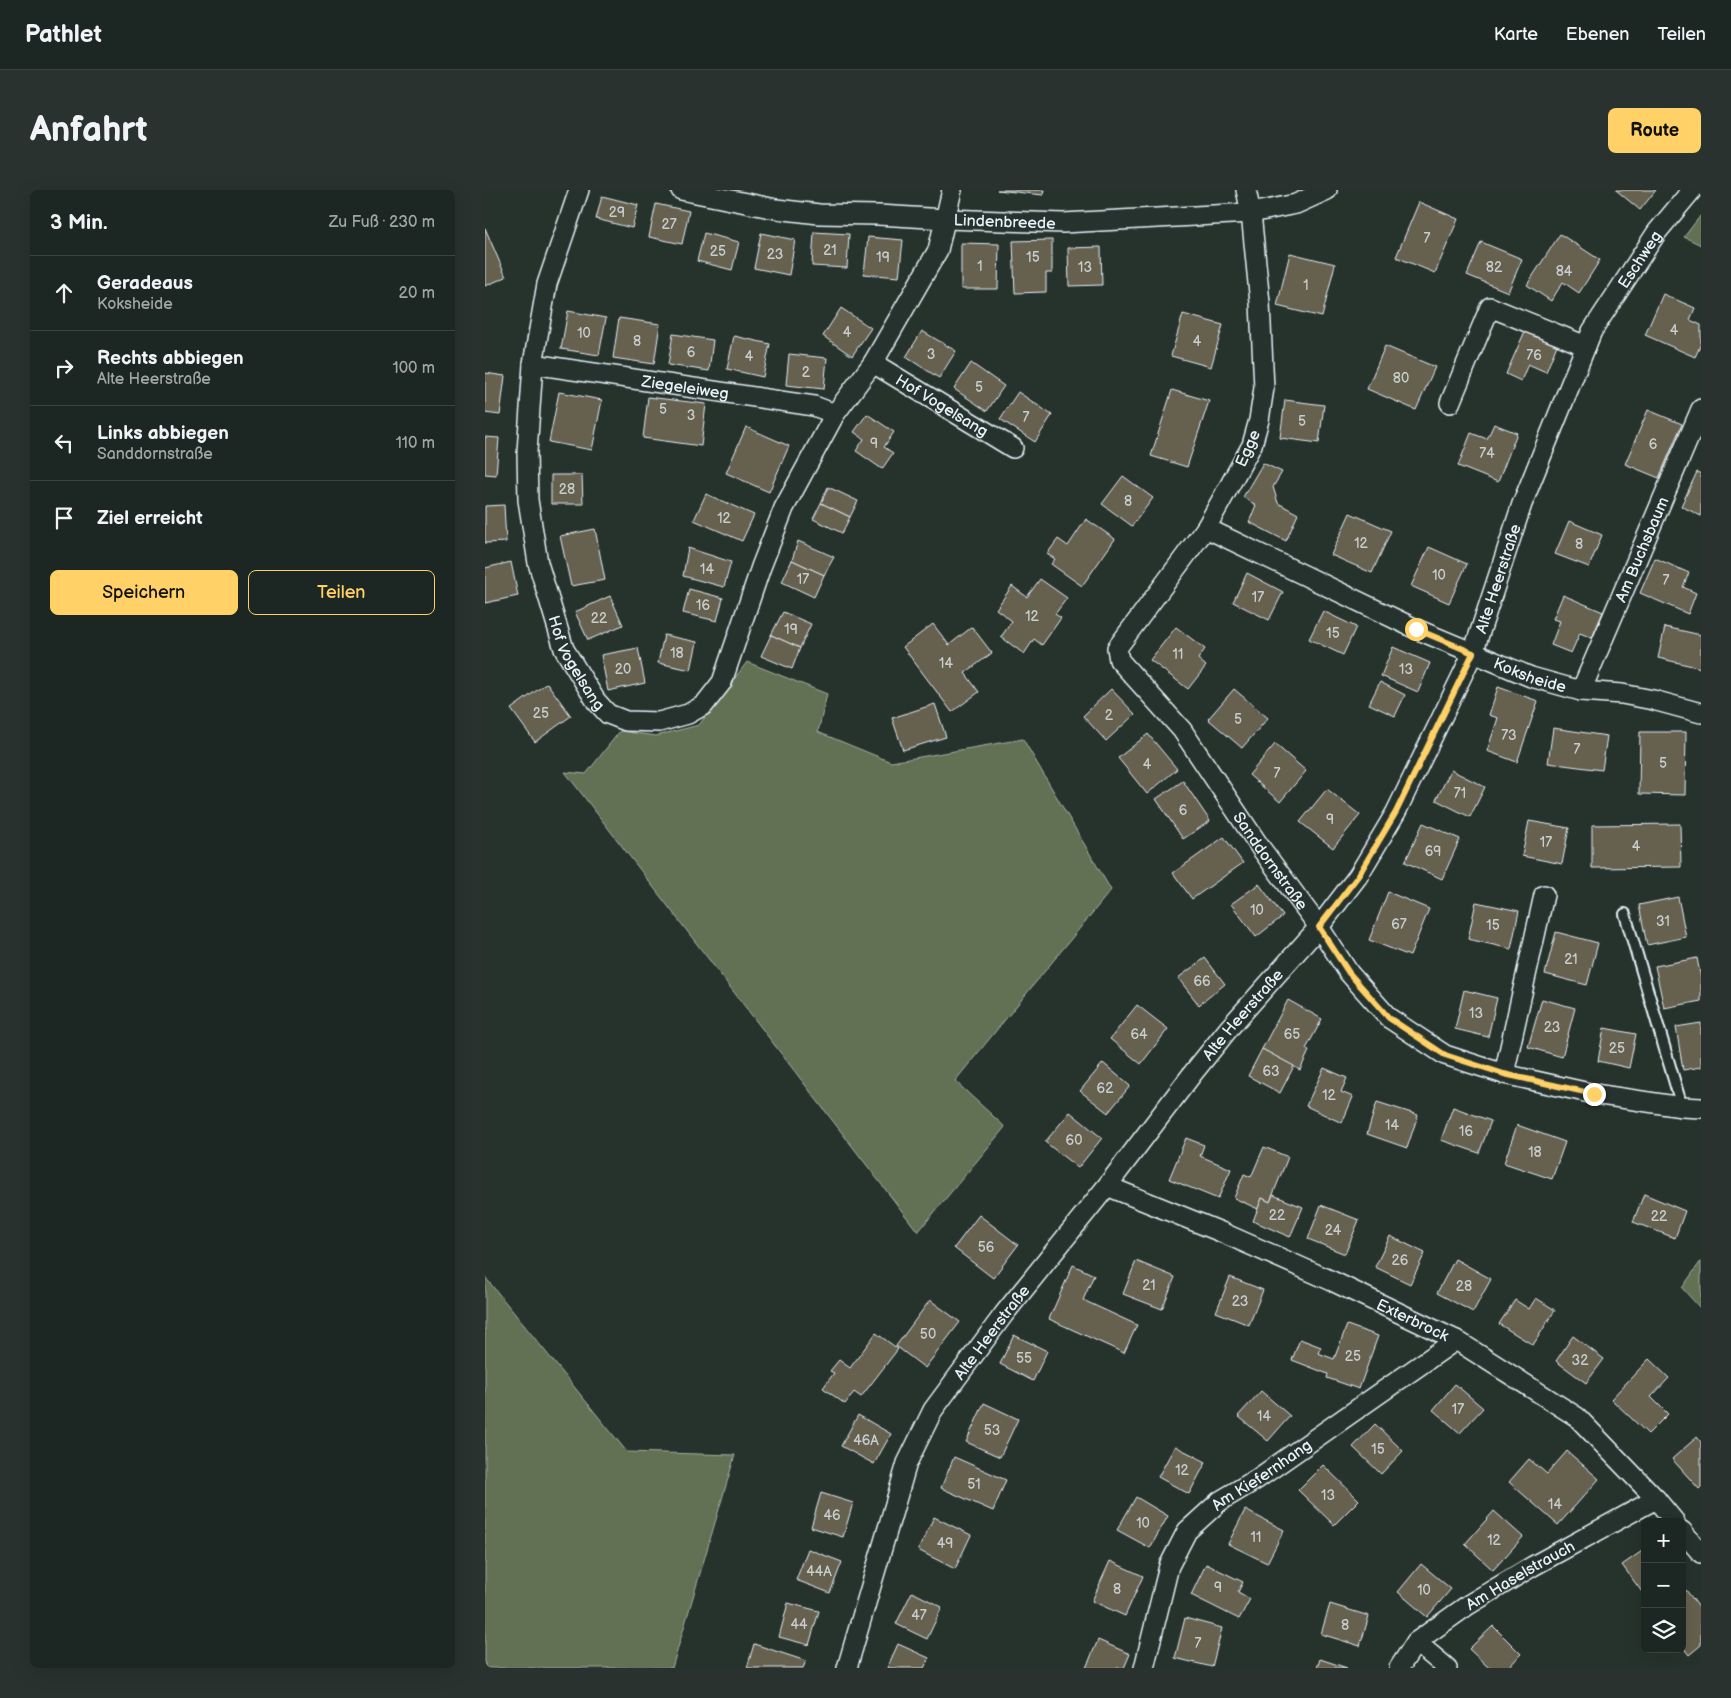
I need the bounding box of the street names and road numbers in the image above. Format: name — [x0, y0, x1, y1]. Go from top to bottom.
street label: Lindenbreede — [953, 211, 1056, 234]
street label: Eschweg — [1615, 228, 1666, 292]
street label: Hof Vogelsang — [892, 371, 991, 442]
street label: Ziegeleiweg — [639, 372, 730, 404]
street label: Egge — [1232, 427, 1265, 470]
street label: Am Buchsbaum — [1612, 494, 1673, 605]
street label: Alte Heerstraße — [1472, 521, 1526, 636]
street label: Hof Vogelsang — [543, 613, 608, 715]
street label: Koksheide — [1490, 654, 1569, 698]
street label: Sanddornstraße — [1228, 809, 1311, 914]
street label: Alte Heerstraße — [1199, 966, 1288, 1065]
street label: Alte Heerstraße — [951, 1281, 1035, 1384]
street label: Exterbrock — [1373, 1296, 1452, 1346]
street label: Am Kiefernhang — [1208, 1436, 1316, 1515]
street label: Am Haselstrauch — [1463, 1537, 1579, 1615]

